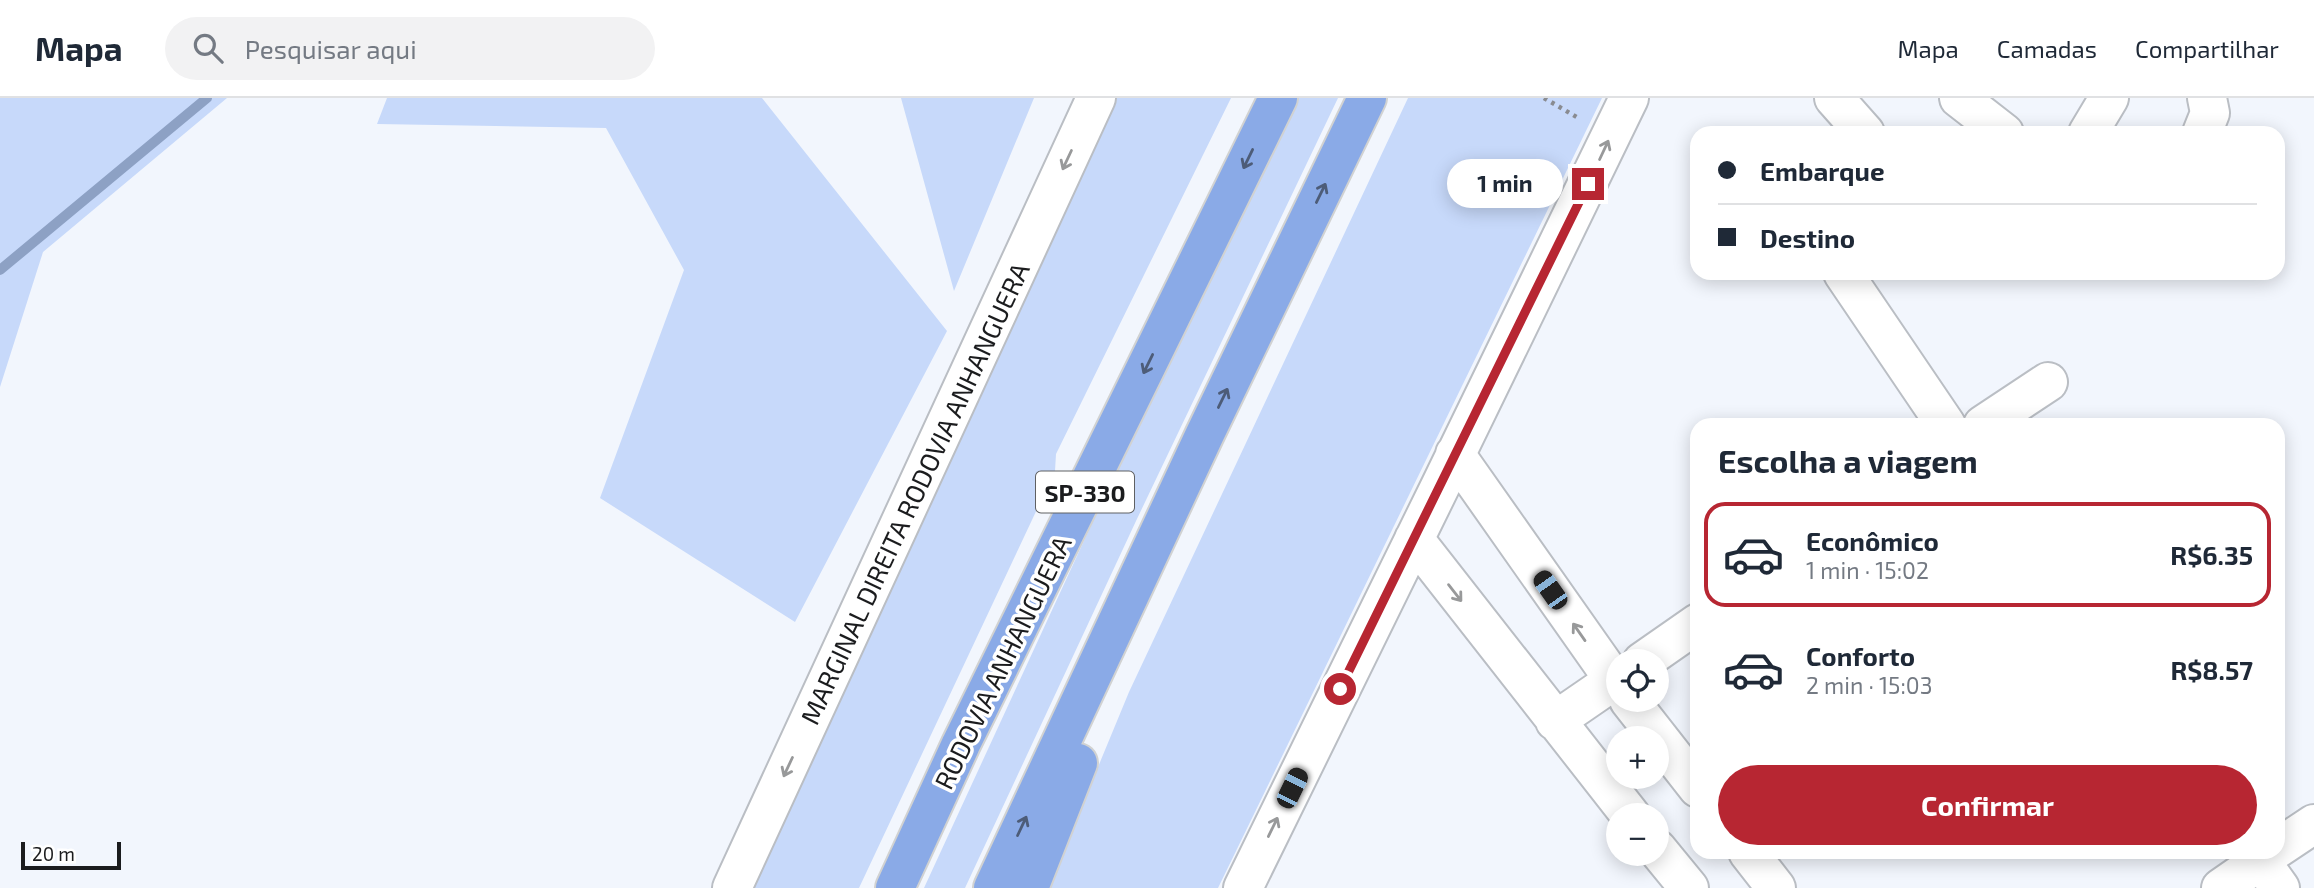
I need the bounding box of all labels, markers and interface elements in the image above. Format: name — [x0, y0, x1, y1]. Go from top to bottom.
search box — [165, 17, 655, 80]
text: Mapa — [35, 28, 123, 68]
icon: search — [189, 29, 227, 67]
text: Pesquisar aqui — [245, 33, 417, 64]
text: Mapa — [1897, 34, 1959, 63]
text: Camadas — [1997, 34, 2097, 63]
text: Compartilhar — [2135, 34, 2279, 63]
one-way arrow — [1598, 140, 1611, 161]
one-way arrow — [1240, 148, 1254, 169]
one-way arrow — [1060, 149, 1073, 170]
text: Embarque — [1760, 155, 1885, 186]
callout: 1 min — [1448, 160, 1564, 208]
route end — [1572, 168, 1604, 200]
text: 1 min — [1477, 169, 1533, 197]
one-way arrow — [1315, 183, 1329, 204]
text: Destino — [1760, 222, 1855, 253]
street label: MARGINAL DIREITA RODOVIA ANHANGUERA — [792, 256, 1036, 730]
one-way arrow — [1140, 353, 1154, 374]
one-way arrow — [1216, 388, 1230, 409]
text: Escolha a viagem — [1718, 441, 1978, 479]
road number: SP-330 — [1036, 472, 1134, 512]
icon: car — [1722, 523, 1785, 586]
text: Econômico — [1806, 525, 1939, 556]
street label: RODOVIA ANHANGUERA — [927, 530, 1077, 794]
text: R$6.35 — [2170, 539, 2253, 570]
text: 1 min · 15:02 — [1806, 556, 1929, 584]
car — [1530, 567, 1571, 613]
one-way arrow — [1448, 583, 1463, 602]
one-way arrow — [1572, 623, 1586, 642]
icon: car — [1722, 638, 1785, 701]
text: Conforto — [1806, 640, 1915, 671]
map controls — [1606, 649, 1669, 866]
button: locate — [1606, 649, 1669, 712]
text: R$8.57 — [2170, 654, 2253, 685]
text: 2 min · 15:03 — [1806, 671, 1933, 699]
route start — [1324, 673, 1356, 705]
button: + — [1606, 726, 1669, 789]
one-way arrow — [780, 756, 794, 777]
car — [1274, 765, 1311, 811]
button: Confirmar — [1718, 765, 2257, 845]
button: − — [1606, 803, 1669, 866]
one-way arrow — [1016, 816, 1029, 837]
one-way arrow — [1267, 817, 1280, 838]
scale bar — [21, 839, 121, 871]
text: 20 m — [32, 842, 75, 865]

